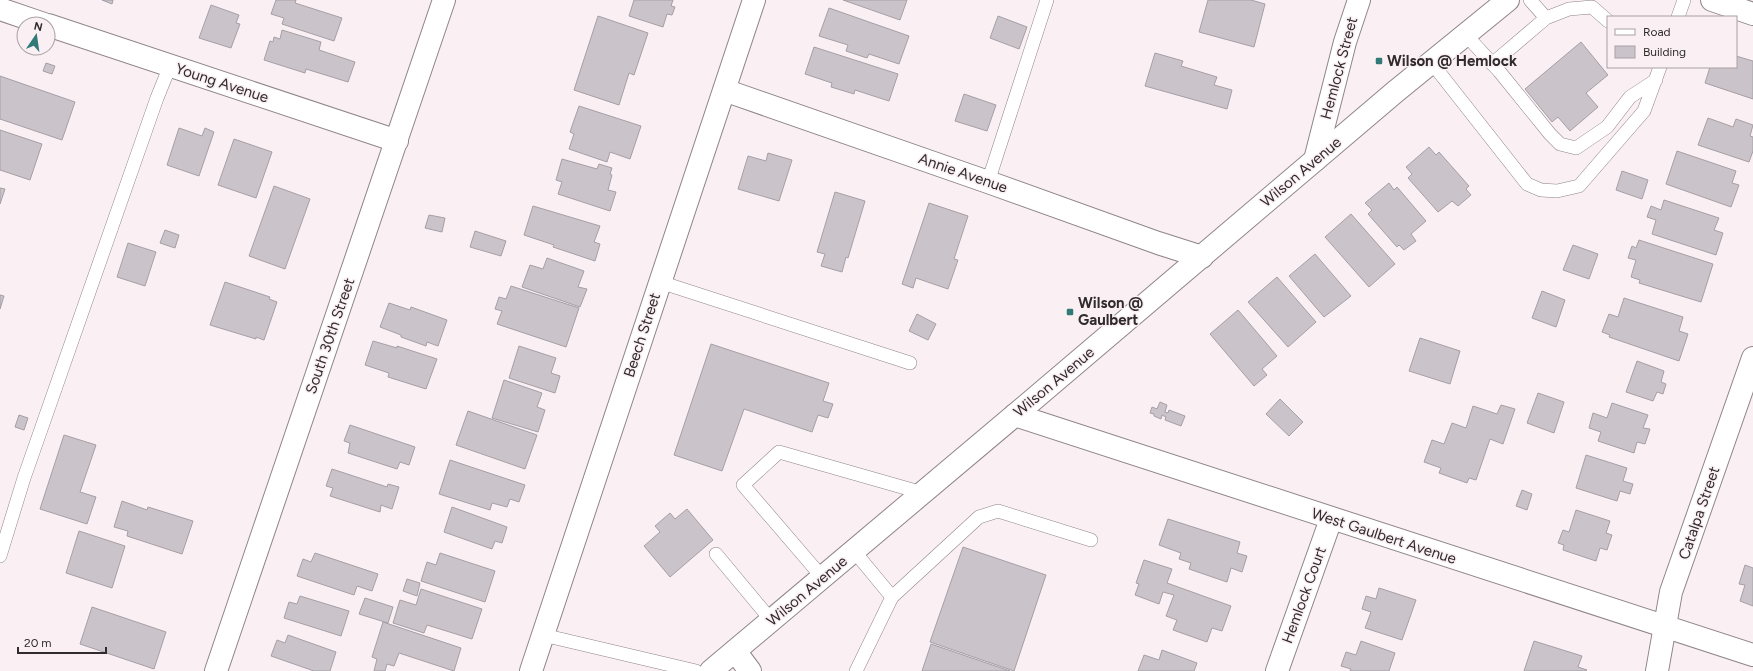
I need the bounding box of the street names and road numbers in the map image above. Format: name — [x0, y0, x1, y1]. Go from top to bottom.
street label: Hemlock Street — [1317, 14, 1361, 121]
street label: Young Avenue — [173, 59, 271, 107]
street label: Wilson Avenue — [1257, 133, 1345, 211]
street label: Annie Avenue — [916, 149, 1010, 197]
street label: South 30th Street — [302, 275, 358, 396]
street label: Beech Street — [620, 290, 664, 380]
street label: Wilson Avenue — [1010, 343, 1098, 421]
street label: Catalpa Street — [1675, 464, 1723, 562]
street label: West Gaulbert Avenue — [1309, 504, 1459, 568]
street label: Hemlock Court — [1278, 544, 1330, 646]
street label: Wilson Avenue — [763, 552, 851, 630]

